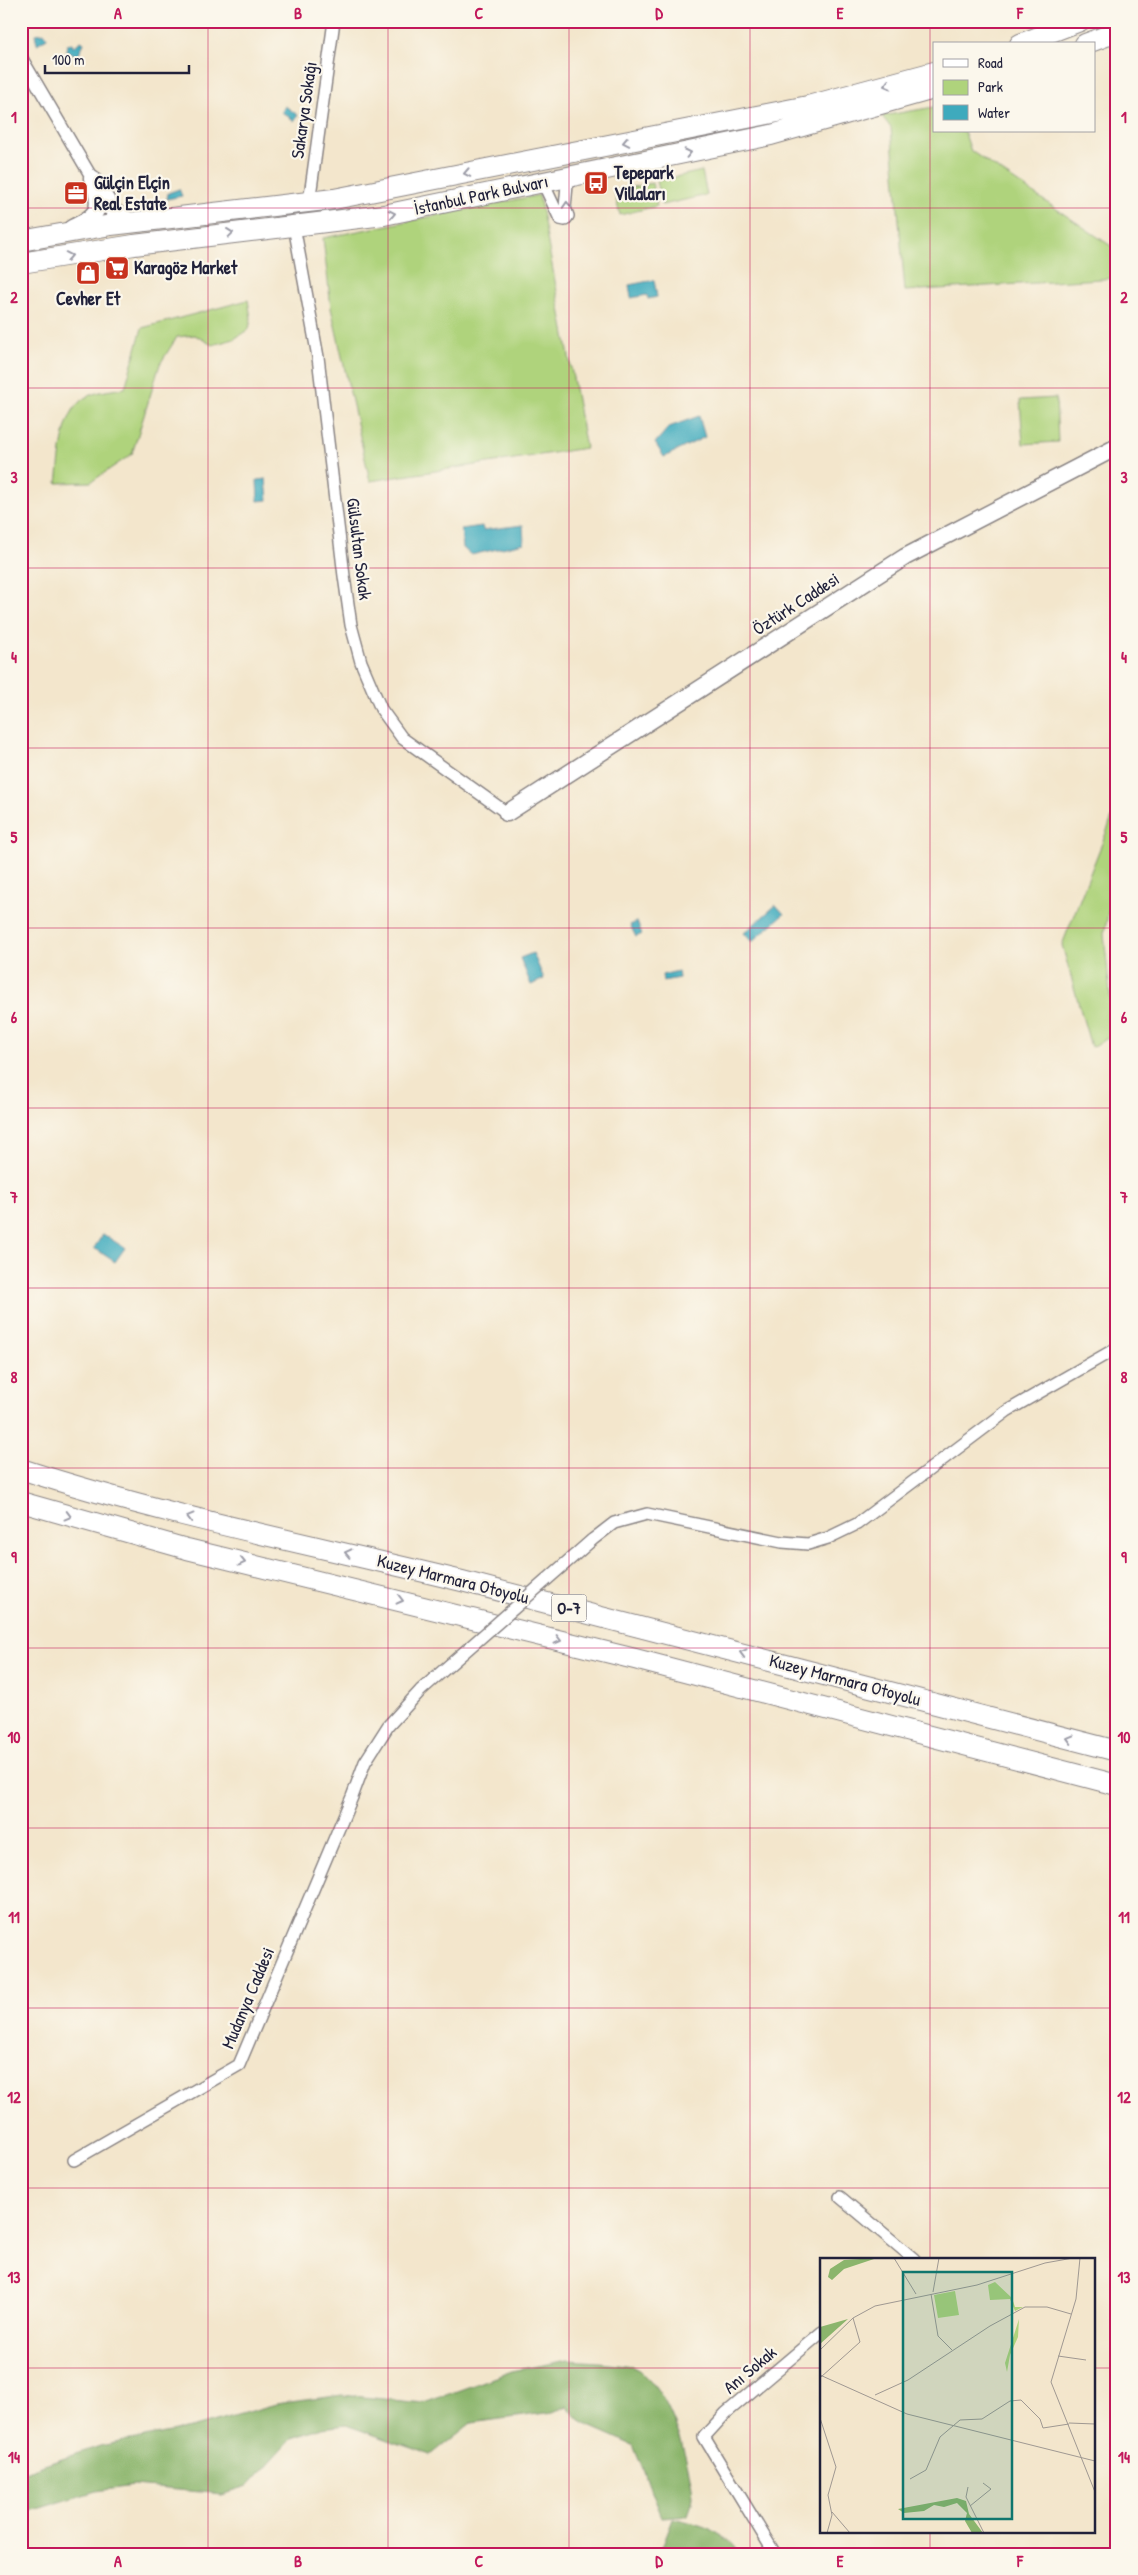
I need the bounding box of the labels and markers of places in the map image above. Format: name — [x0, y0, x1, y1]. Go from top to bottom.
place label: Tepepark Villaları — [613, 160, 674, 206]
place label: Gülçin Elçin Real Estate — [94, 170, 170, 216]
bus stop icon: Tepepark Villaları — [583, 170, 609, 196]
office icon: Gülçin Elçin Real Estate — [63, 180, 89, 206]
supermarket icon: Karagöz Market — [104, 255, 130, 281]
place label: Karagöz Market — [134, 255, 238, 281]
shop icon: Cevher Et — [75, 260, 101, 286]
place label: Cevher Et — [56, 286, 121, 311]

